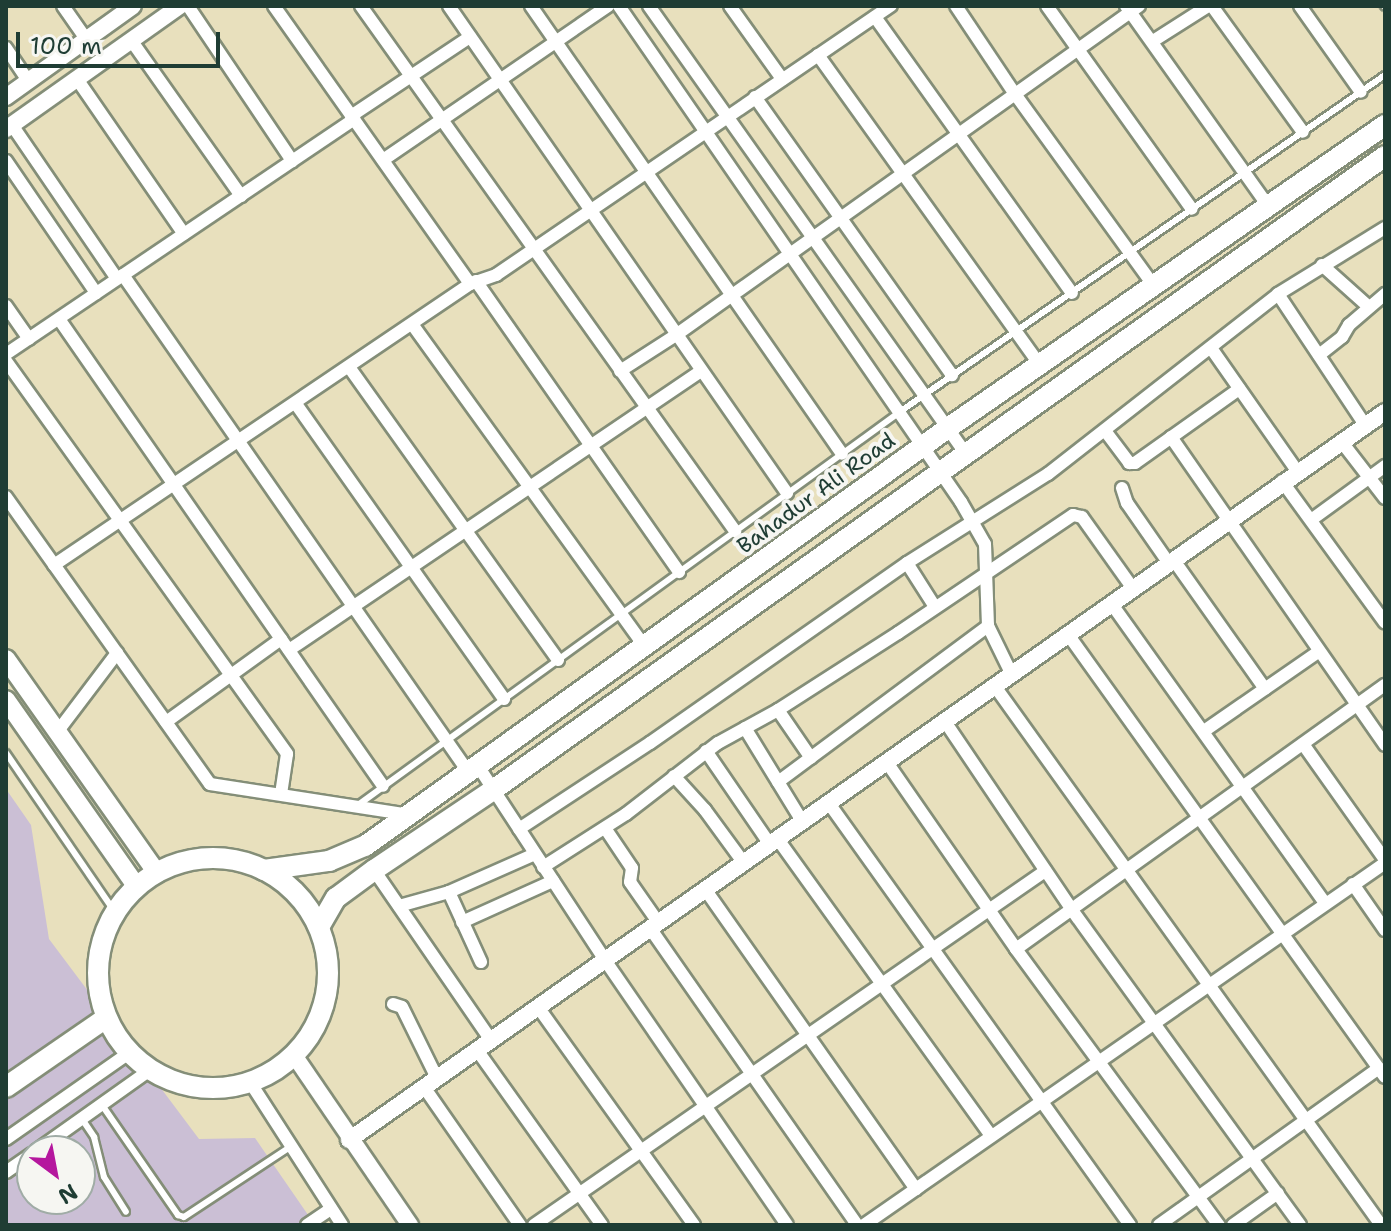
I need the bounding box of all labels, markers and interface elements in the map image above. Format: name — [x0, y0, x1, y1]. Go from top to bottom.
scale bar — [20, 16, 224, 66]
text: 100 m — [30, 30, 102, 62]
street label: Bahadur Ali Road — [732, 427, 900, 559]
north arrow — [16, 1135, 96, 1215]
text: N — [53, 1177, 83, 1211]

